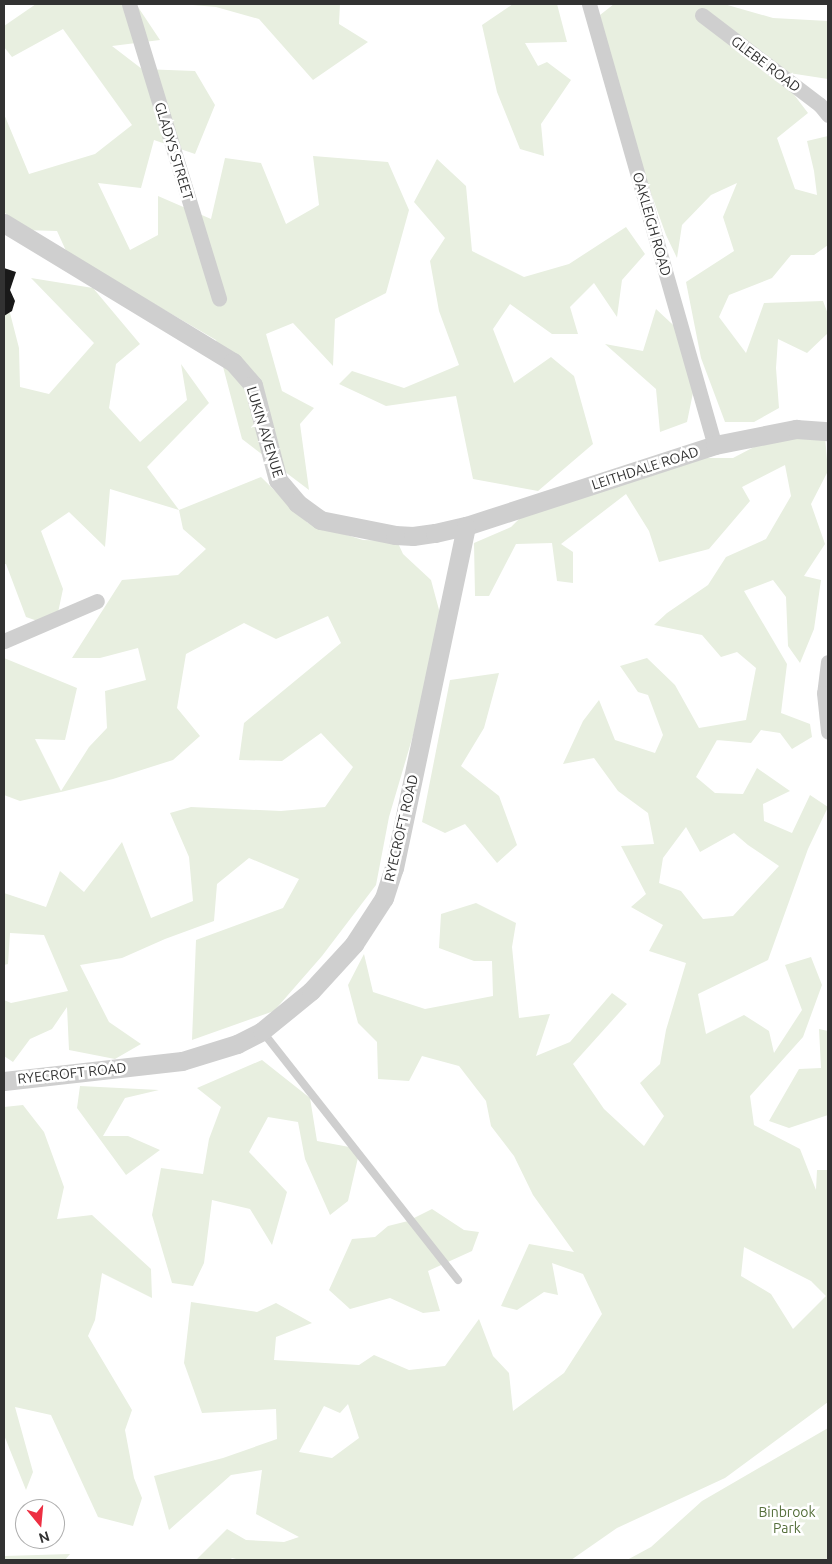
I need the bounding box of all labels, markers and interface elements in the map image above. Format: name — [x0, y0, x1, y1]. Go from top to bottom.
street label: GLEBE ROAD — [728, 32, 804, 96]
street label: GLADYS STREET — [151, 100, 197, 202]
street label: OAKLEIGH ROAD — [629, 170, 675, 278]
street label: LUKIN AVENUE — [243, 384, 287, 480]
street label: LEITHDALE ROAD — [589, 443, 701, 493]
street label: RYECROFT ROAD — [381, 773, 421, 883]
street label: RYECROFT ROAD — [17, 1059, 127, 1087]
north arrow — [15, 1499, 65, 1549]
park label: Binbrook Park — [758, 1504, 816, 1536]
text: N — [37, 1528, 51, 1547]

